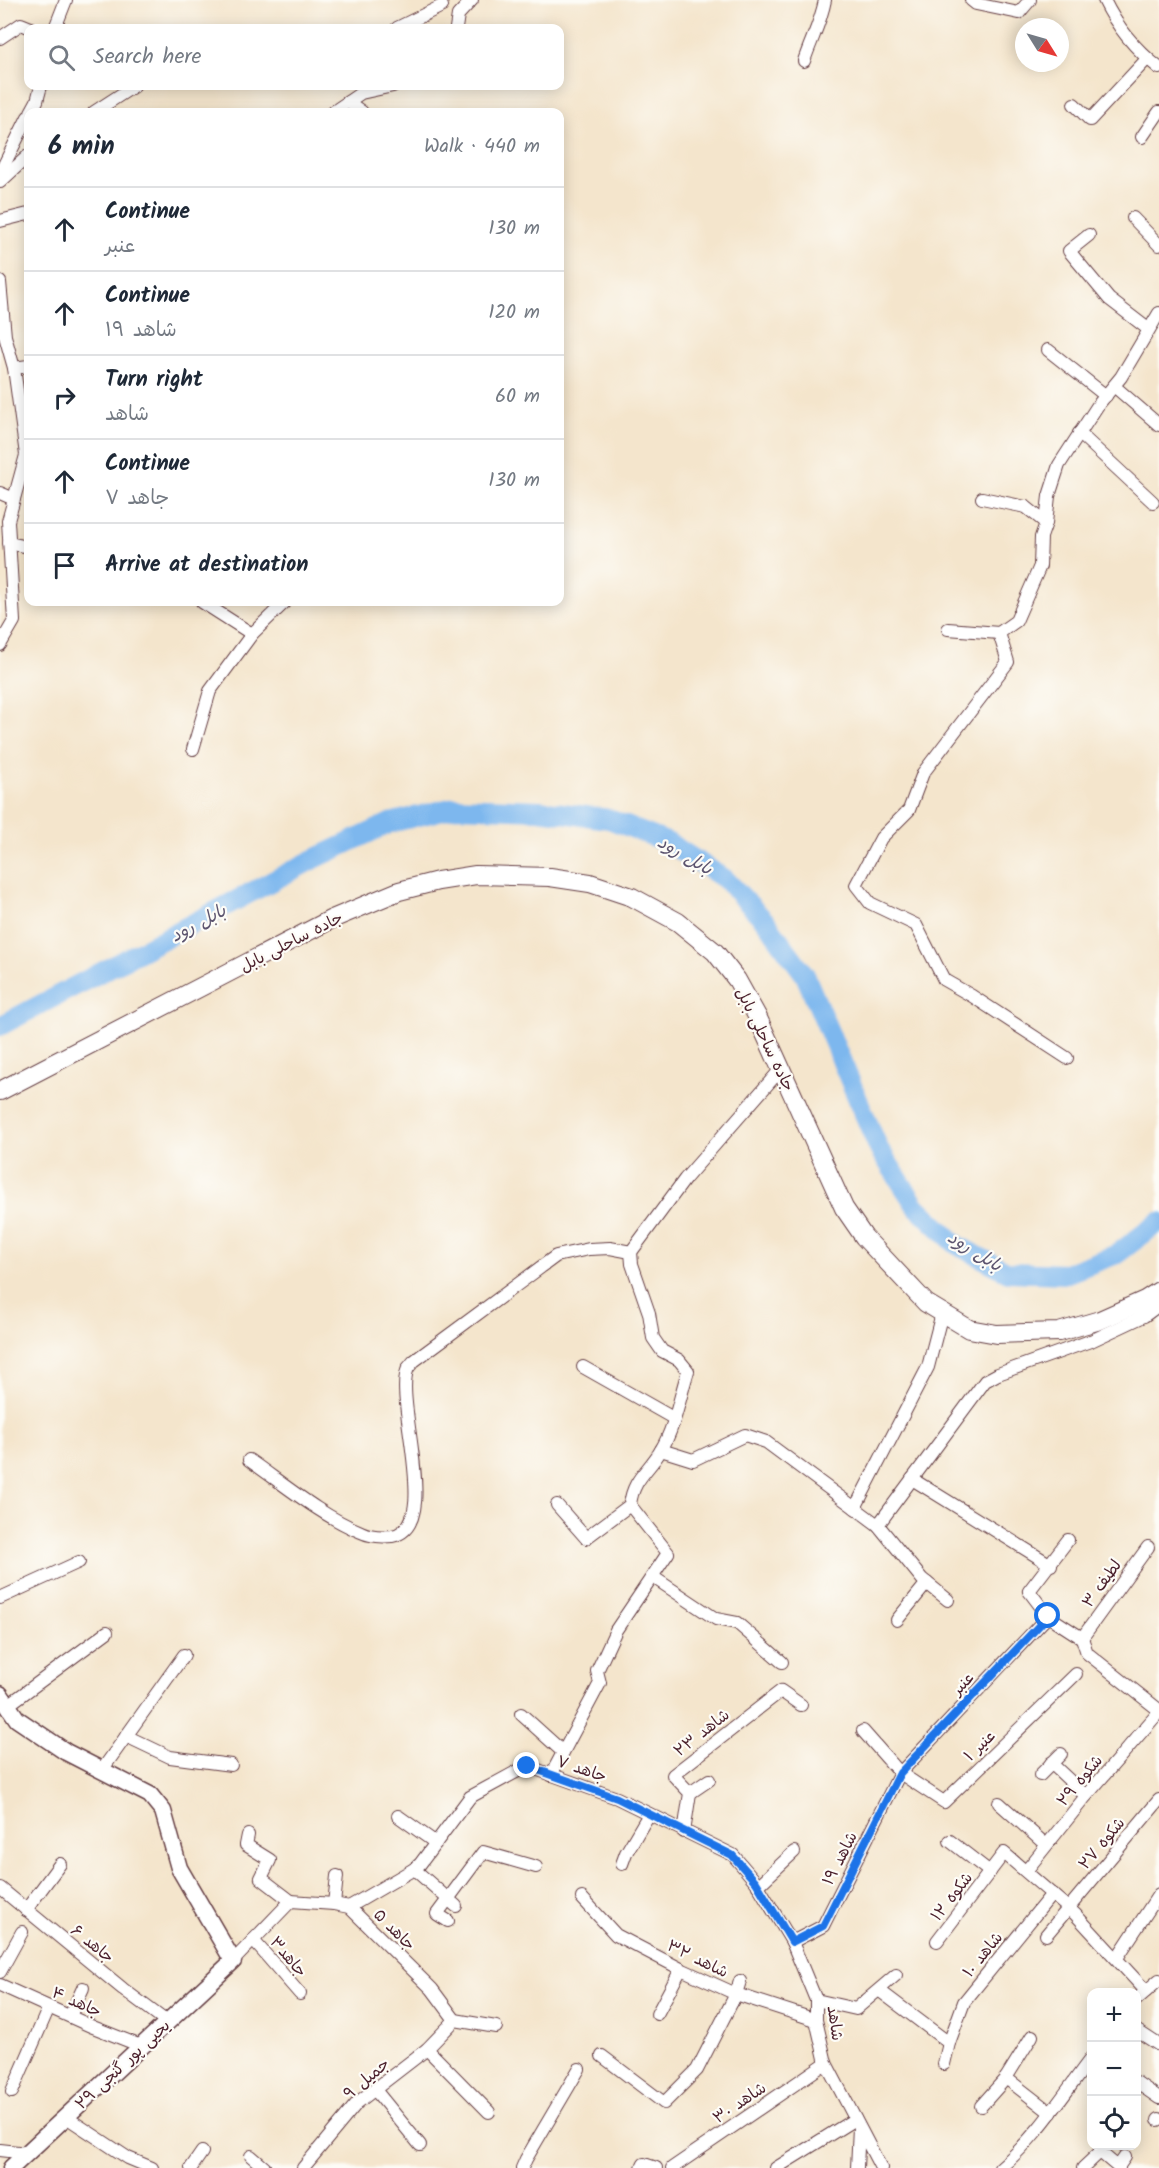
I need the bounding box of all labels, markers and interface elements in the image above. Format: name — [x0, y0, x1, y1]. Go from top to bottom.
north arrow — [1015, 18, 1069, 72]
search box — [24, 24, 564, 90]
text: Search here — [93, 40, 201, 75]
icon: search — [45, 41, 78, 74]
text: 6 min — [48, 126, 115, 168]
text: Walk · 440 m — [424, 131, 540, 163]
text: Continue — [105, 195, 190, 230]
icon: ahead — [48, 213, 81, 246]
text: 130 m — [488, 213, 540, 245]
text: عنبر — [105, 231, 135, 263]
text: Continue — [105, 279, 190, 314]
icon: ahead — [48, 297, 81, 330]
text: 120 m — [488, 297, 540, 329]
text: شاهد ۱۹ — [105, 315, 177, 347]
text: Turn right — [105, 363, 203, 398]
icon: right — [48, 381, 81, 414]
text: 60 m — [495, 381, 540, 413]
text: شاهد — [105, 399, 149, 431]
text: Continue — [105, 447, 190, 482]
icon: ahead — [48, 465, 81, 498]
text: 130 m — [488, 465, 540, 497]
text: جاهد ۷ — [105, 483, 169, 515]
text: Arrive at destination — [105, 548, 308, 583]
icon: arrive — [48, 549, 81, 582]
water label: بابل رود — [651, 829, 718, 884]
water label: بابل رود — [166, 897, 232, 951]
street label: جاده ساحلی بابل — [236, 906, 348, 979]
street label: جاده ساحلی بابل — [729, 983, 801, 1096]
water label: بابل رود — [941, 1224, 1008, 1281]
street label: لطیف ۳ — [1076, 1555, 1128, 1613]
route start — [1034, 1602, 1060, 1628]
street label: عنبر — [944, 1667, 980, 1703]
street label: شاهد ۲۳ — [668, 1703, 735, 1763]
street label: عنیر ۱ — [958, 1724, 1002, 1768]
street label: جاهد ۷ — [553, 1749, 610, 1790]
street label: شکوه ۲۹ — [1051, 1750, 1109, 1812]
route end — [513, 1752, 539, 1778]
street label: شکوه ۲۷ — [1073, 1812, 1132, 1876]
street label: شاهد ۱۹ — [816, 1827, 865, 1890]
street label: شکوه ۱۲ — [925, 1867, 979, 1927]
street label: جاهد ۵ — [367, 1903, 421, 1957]
street label: جاهد ۶ — [65, 1919, 119, 1970]
street label: شاهد ۱۰ — [957, 1927, 1009, 1983]
street label: جاهد۳ — [263, 1931, 312, 1983]
street label: شاهد ۳۲ — [662, 1934, 732, 1985]
street label: جاهد ۴ — [47, 1980, 105, 2024]
map controls — [1087, 1988, 1141, 2150]
button: + — [1087, 1988, 1141, 2042]
street label: شاهد — [820, 2004, 849, 2042]
street label: یحیی پور گنجی ۲۹ — [70, 2014, 176, 2116]
button: − — [1087, 2042, 1141, 2096]
street label: جمیل ۹ — [338, 2052, 396, 2106]
street label: شاهد ۳۰ — [708, 2076, 772, 2130]
button: locate — [1087, 2096, 1141, 2150]

